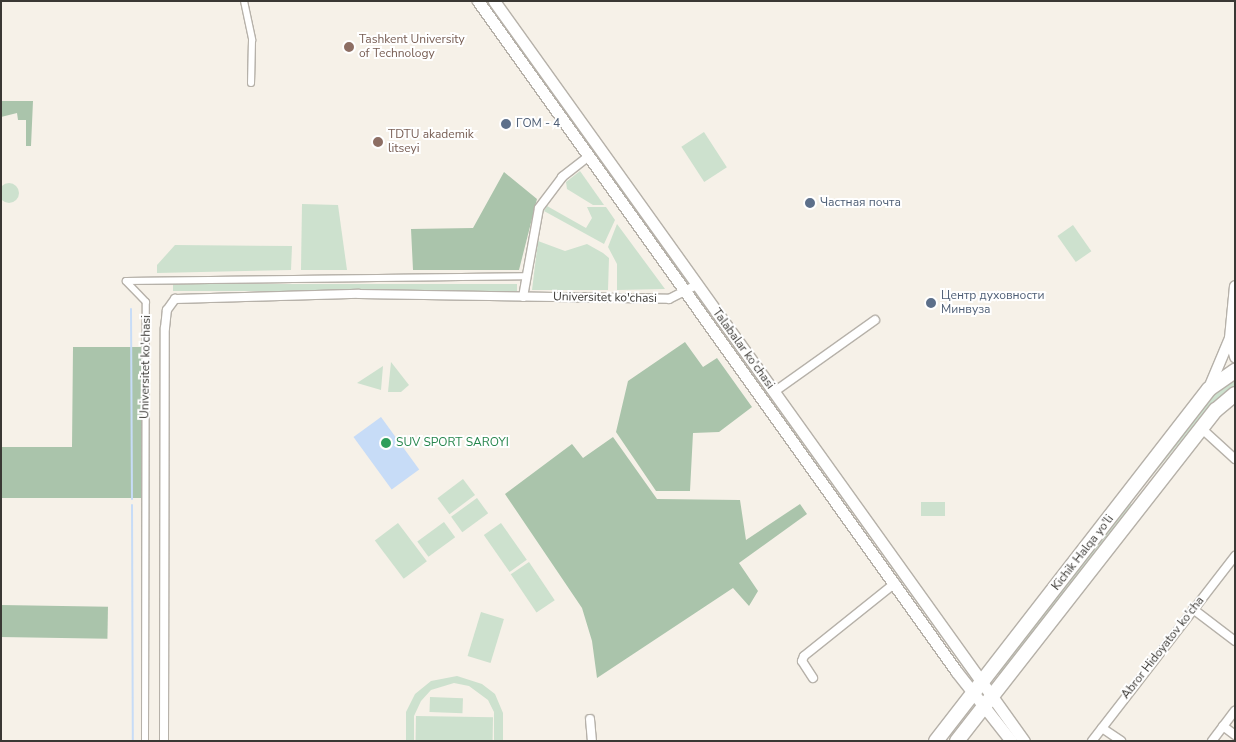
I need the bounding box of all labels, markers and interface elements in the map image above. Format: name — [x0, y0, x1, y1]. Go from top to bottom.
place label: Tashkent University of Technology — [359, 33, 465, 61]
marker: Tashkent University of Technology — [343, 41, 355, 53]
place label: ГОМ - 4 — [516, 117, 560, 131]
marker: ГОМ - 4 — [500, 118, 512, 130]
place label: TDTU akademik litseyi — [388, 128, 474, 156]
marker: TDTU akademik litseyi — [372, 136, 384, 148]
place label: Частная почта — [820, 196, 901, 210]
marker: Частная почта — [804, 197, 816, 209]
place label: Центр духовности Минвуза — [941, 289, 1044, 317]
street label: Universitet ko'chasi — [553, 290, 657, 306]
marker: Центр духовности Минвуза — [925, 297, 937, 309]
street label: Talabalar ko'chasi — [709, 306, 777, 392]
street label: Universitet ko'chasi — [138, 315, 154, 419]
place label: SUV SPORT SAROYI — [396, 436, 509, 450]
marker: SUV SPORT SAROYI — [380, 437, 392, 449]
street label: Kichik Halqa yo'li — [1049, 512, 1117, 594]
street label: Abror Hidoyatov ko'cha — [1119, 594, 1207, 702]

